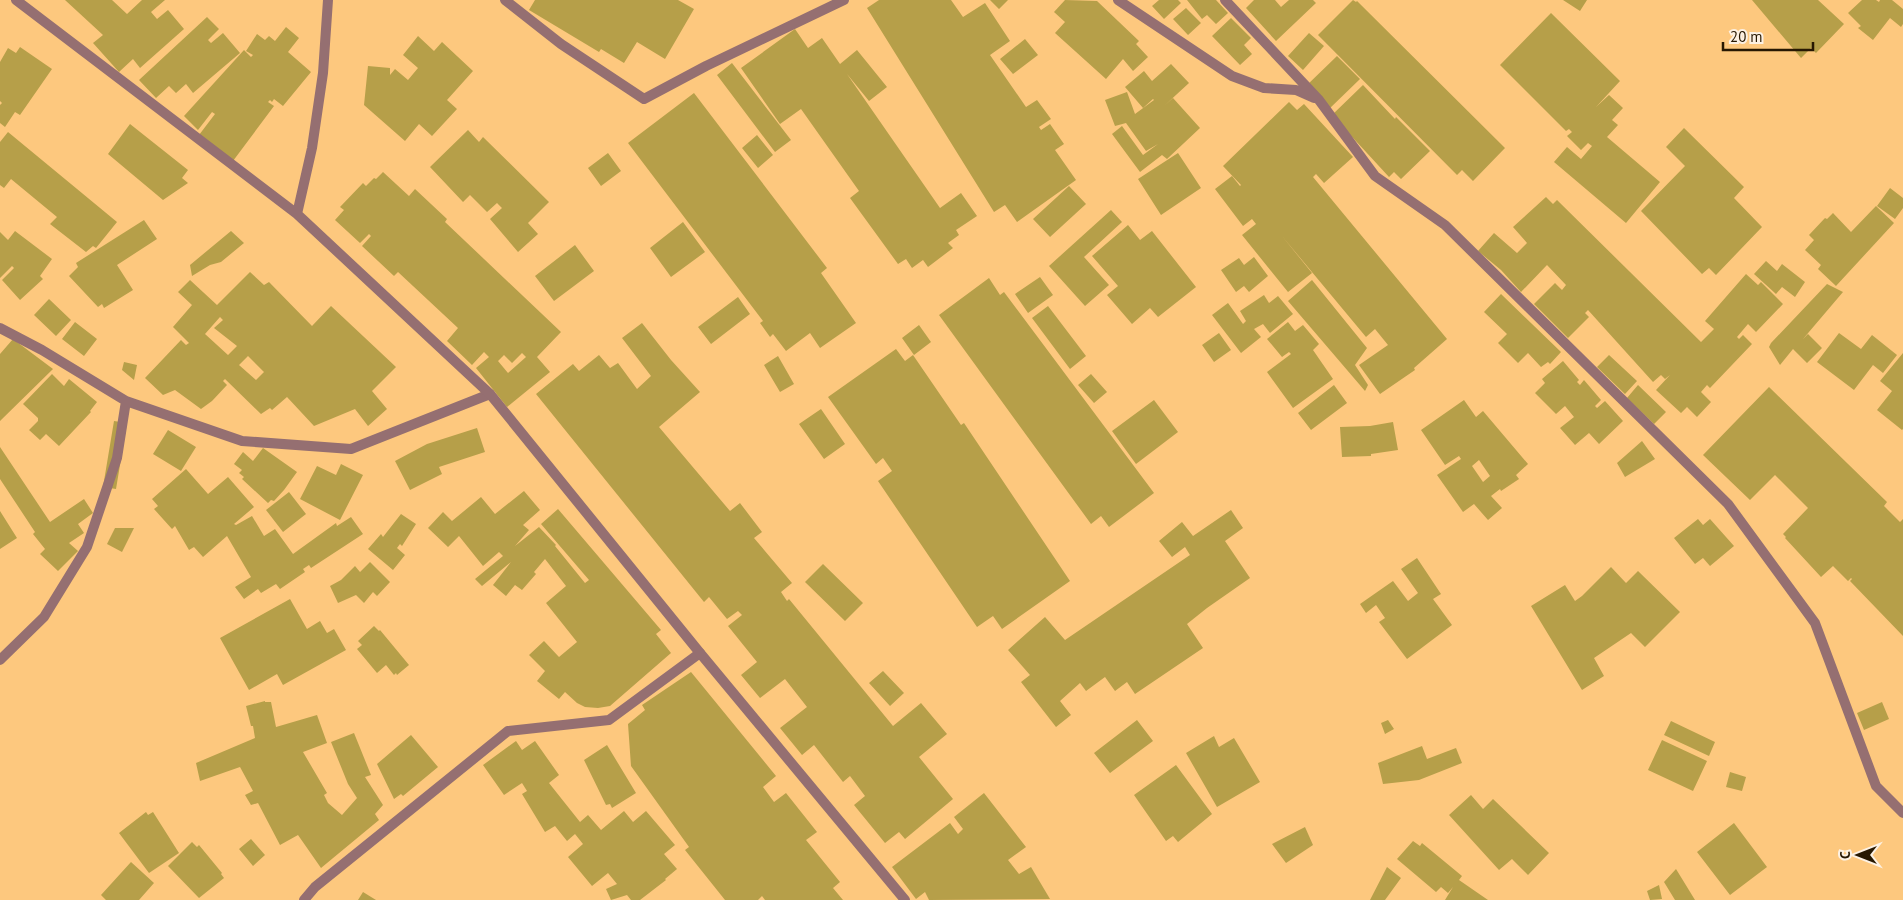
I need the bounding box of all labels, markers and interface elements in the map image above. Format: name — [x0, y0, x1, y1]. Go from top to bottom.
scale bar — [1723, 20, 1813, 52]
text: 20 m — [1730, 27, 1763, 46]
north arrow — [1833, 830, 1883, 880]
text: С — [1836, 851, 1854, 859]

